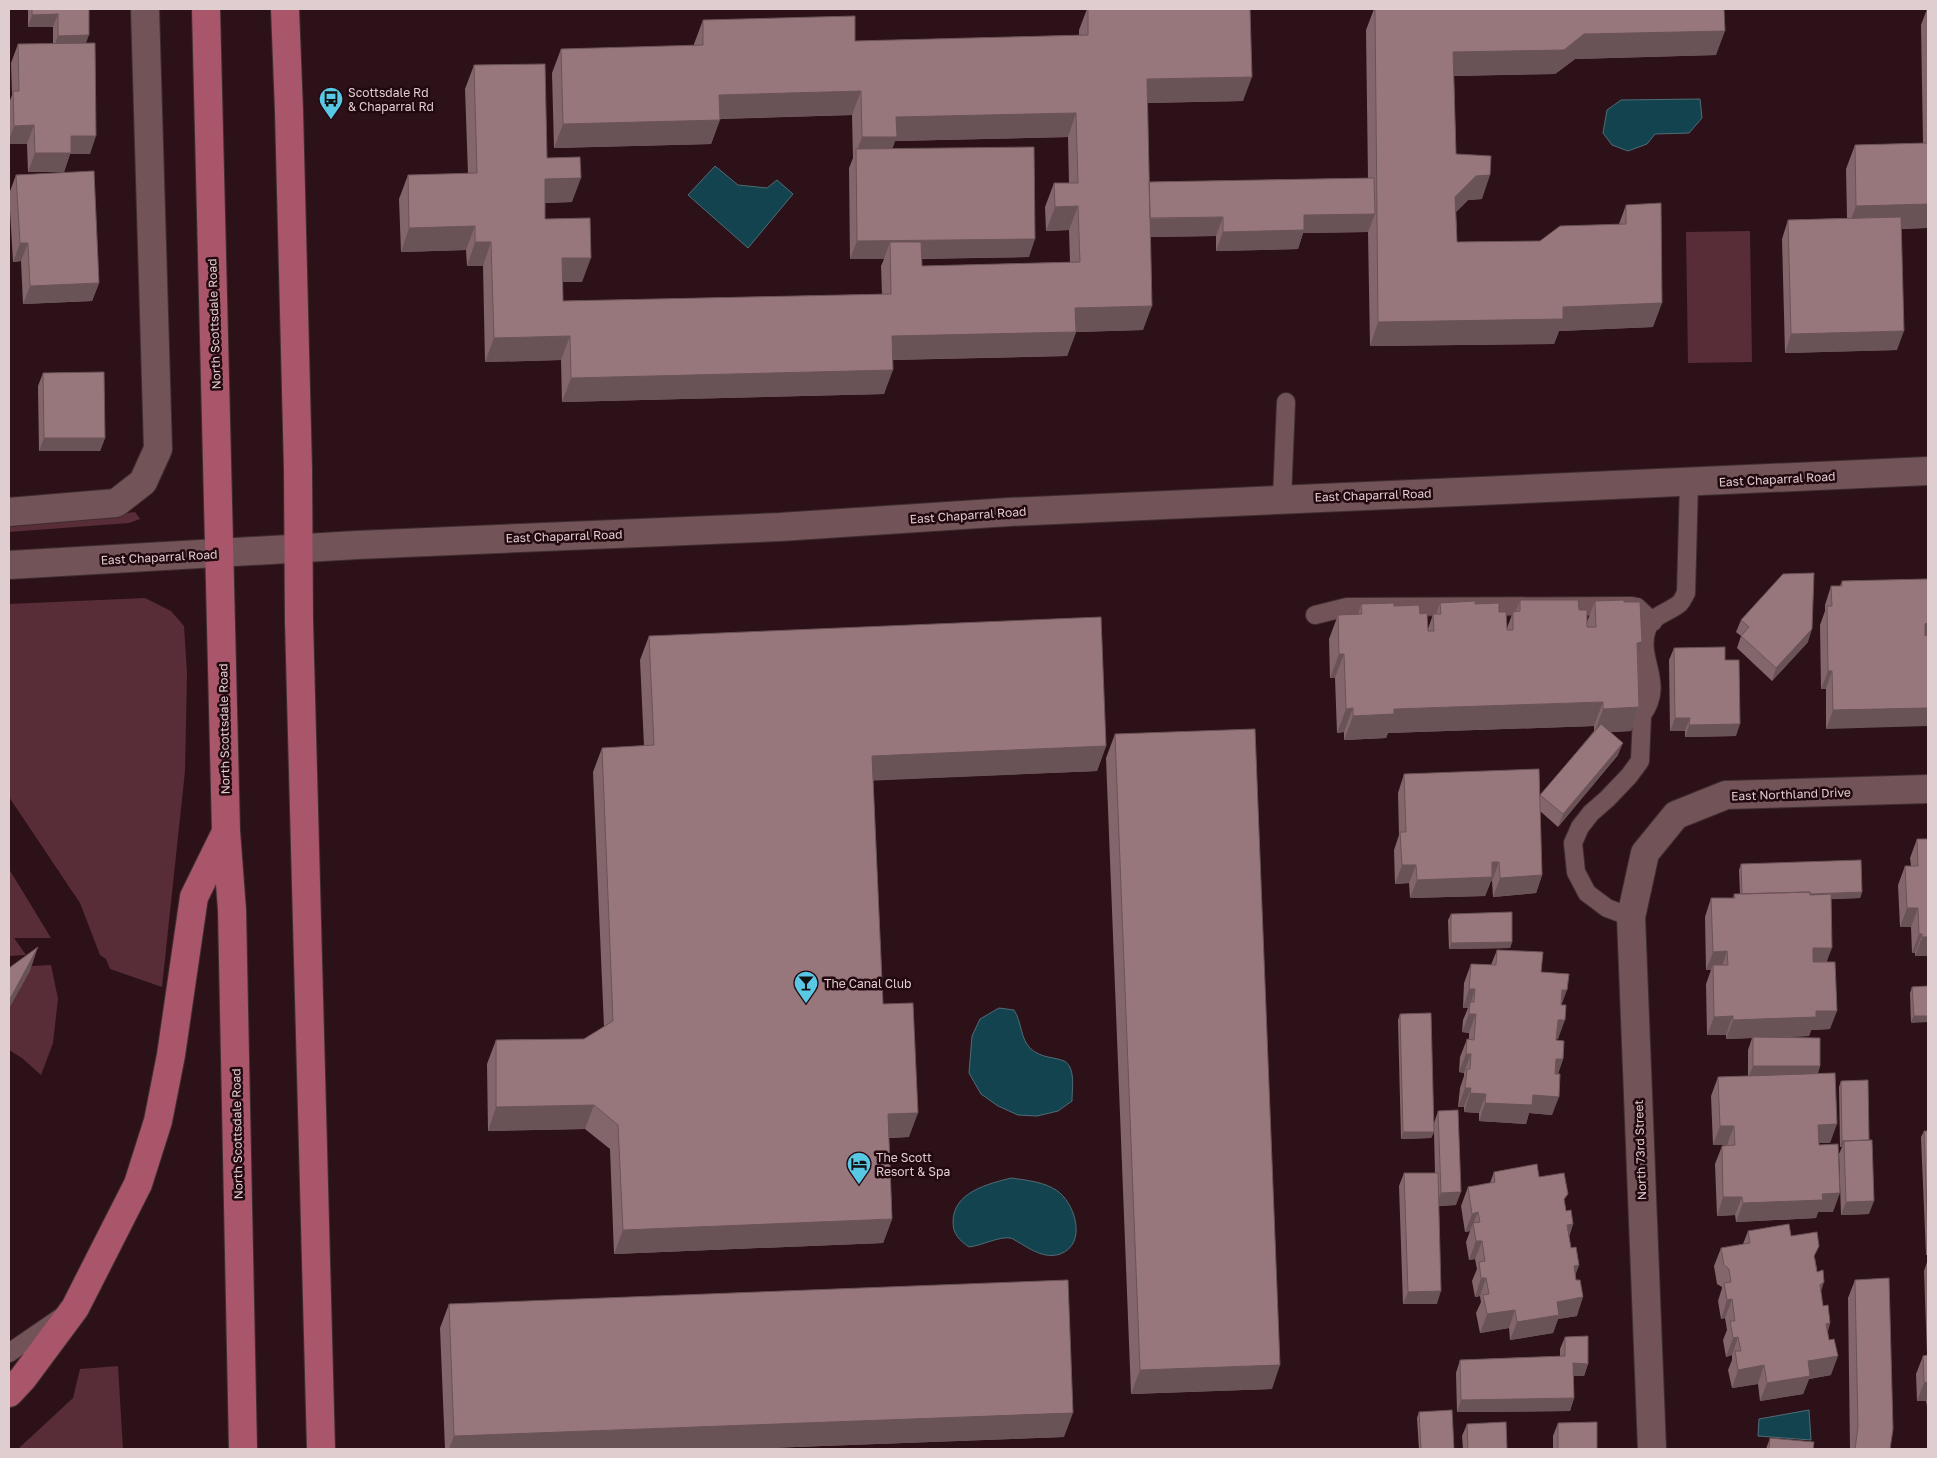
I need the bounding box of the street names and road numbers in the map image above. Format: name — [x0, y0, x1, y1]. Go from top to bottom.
street label: North Scottsdale Road — [204, 258, 224, 390]
street label: East Chaparral Road — [1718, 468, 1836, 490]
street label: East Chaparral Road — [1314, 485, 1432, 505]
street label: East Chaparral Road — [909, 503, 1027, 527]
street label: East Chaparral Road — [505, 526, 623, 546]
street label: East Chaparral Road — [100, 546, 218, 568]
street label: North Scottsdale Road — [215, 663, 233, 795]
street label: East Northland Drive — [1731, 784, 1851, 804]
street label: North Scottsdale Road — [228, 1068, 246, 1200]
street label: North 73rd Street — [1631, 1099, 1649, 1200]

